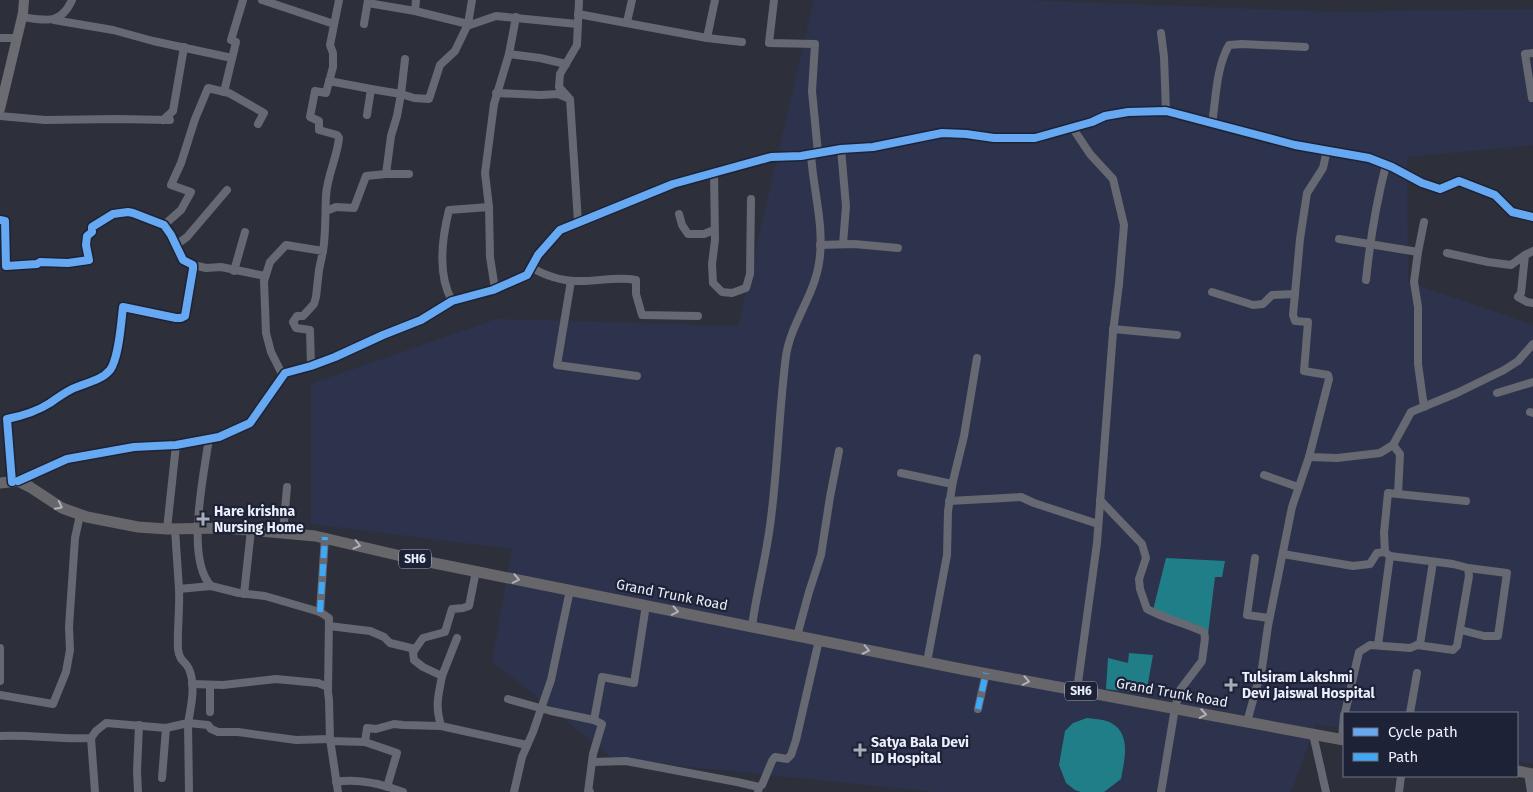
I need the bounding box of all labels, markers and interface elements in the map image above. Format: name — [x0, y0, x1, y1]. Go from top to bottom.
one-way arrow — [54, 500, 63, 510]
place label: Hare krishna Nursing Home — [214, 503, 304, 536]
marker: Hare krishna Nursing Home — [196, 512, 210, 526]
one-way arrow — [353, 539, 362, 550]
road number: SH6 — [399, 550, 431, 568]
one-way arrow — [512, 574, 520, 584]
street label: Grand Trunk Road — [615, 576, 729, 614]
one-way arrow — [671, 605, 680, 615]
one-way arrow — [862, 644, 871, 654]
place label: Tulsiram Lakshmi Devi Jaiswal Hospital — [1242, 669, 1376, 702]
one-way arrow — [1021, 675, 1030, 685]
street label: Grand Trunk Road — [1115, 675, 1229, 711]
marker: Tulsiram Lakshmi Devi Jaiswal Hospital — [1224, 678, 1238, 692]
road number: SH6 — [1065, 681, 1097, 700]
one-way arrow — [1198, 708, 1207, 718]
legend — [1343, 712, 1518, 777]
text: Cycle path — [1388, 723, 1458, 741]
place label: Satya Bala Devi ID Hospital — [871, 734, 969, 767]
marker: Satya Bala Devi ID Hospital — [853, 743, 867, 757]
text: Path — [1388, 748, 1418, 766]

